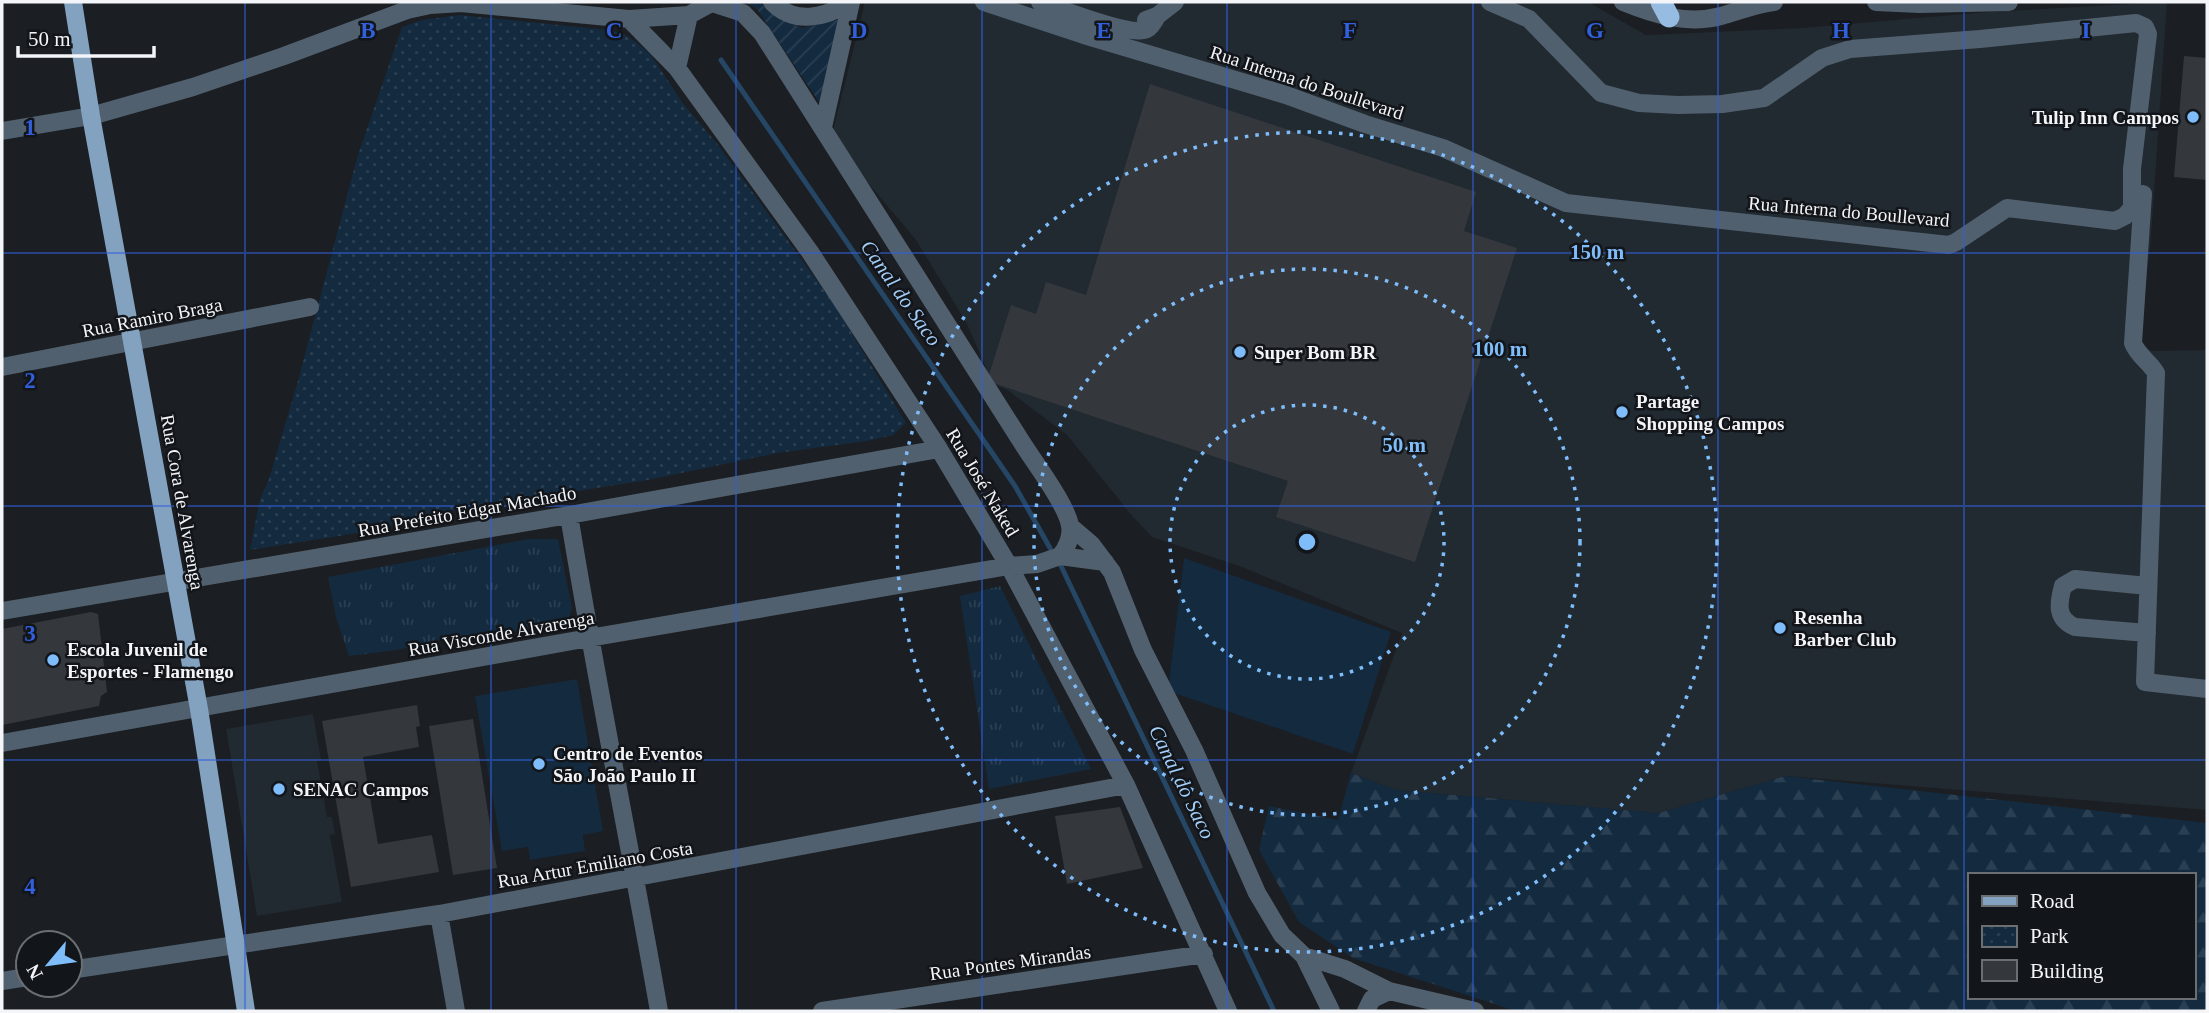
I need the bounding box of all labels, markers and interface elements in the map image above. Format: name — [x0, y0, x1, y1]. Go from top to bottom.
scale bar — [18, 14, 154, 58]
text: B — [360, 18, 376, 43]
text: C — [606, 18, 622, 43]
text: D — [851, 18, 867, 43]
text: E — [1096, 18, 1112, 43]
text: F — [1343, 18, 1357, 43]
text: G — [1586, 18, 1604, 43]
text: H — [1832, 18, 1850, 43]
text: I — [2082, 18, 2091, 43]
text: 50 m — [28, 27, 71, 51]
street label: Rua Interna do Boullevard — [1207, 41, 1407, 124]
place label: Tulip Inn Campos — [2032, 107, 2179, 128]
marker: Tulip Inn Campos — [2185, 109, 2201, 125]
text: 1 — [24, 115, 36, 140]
street label: Rua Interna do Boullevard — [1747, 192, 1951, 231]
water label: Canal do Saco — [856, 235, 946, 351]
text: 150 m — [1570, 240, 1625, 264]
street label: Rua Ramiro Braga — [80, 293, 225, 341]
text: 100 m — [1473, 337, 1528, 361]
place label: Super Bom BR — [1254, 342, 1376, 363]
marker: Super Bom BR — [1232, 344, 1248, 360]
text: 2 — [24, 368, 36, 393]
place label: Partage Shopping Campos — [1636, 391, 1784, 434]
marker: Partage Shopping Campos — [1614, 404, 1630, 420]
street label: Rua Cora de Alvarenga — [157, 413, 208, 592]
street label: Rua José Naked — [942, 424, 1023, 541]
text: 50 m — [1382, 433, 1426, 457]
street label: Rua Prefeito Edgar Machado — [356, 482, 578, 541]
centre of rings — [1295, 530, 1319, 554]
street label: Rua Visconde Alvarenga — [406, 607, 596, 660]
place label: Resenha Barber Club — [1794, 607, 1897, 650]
marker: Resenha Barber Club — [1772, 620, 1788, 636]
text: 3 — [24, 621, 36, 646]
place label: Escola Juvenil de Esportes - Flamengo — [67, 639, 234, 682]
marker: Escola Juvenil de Esportes - Flamengo — [45, 652, 61, 668]
water label: Canal do Saco — [1144, 721, 1220, 843]
place label: Centro de Eventos São João Paulo II — [553, 743, 703, 786]
marker: Centro de Eventos São João Paulo II — [531, 756, 547, 772]
place label: SENAC Campos — [293, 779, 429, 800]
marker: SENAC Campos — [271, 781, 287, 797]
street label: Rua Artur Emiliano Costa — [496, 837, 695, 892]
legend — [1968, 873, 2195, 999]
text: 4 — [24, 874, 36, 899]
text: Road — [2030, 889, 2075, 913]
text: Park — [2030, 924, 2069, 948]
north arrow — [14, 929, 84, 999]
street label: Rua Pontes Mirandas — [928, 941, 1092, 984]
text: Building — [2030, 959, 2104, 983]
text: N — [22, 961, 47, 983]

